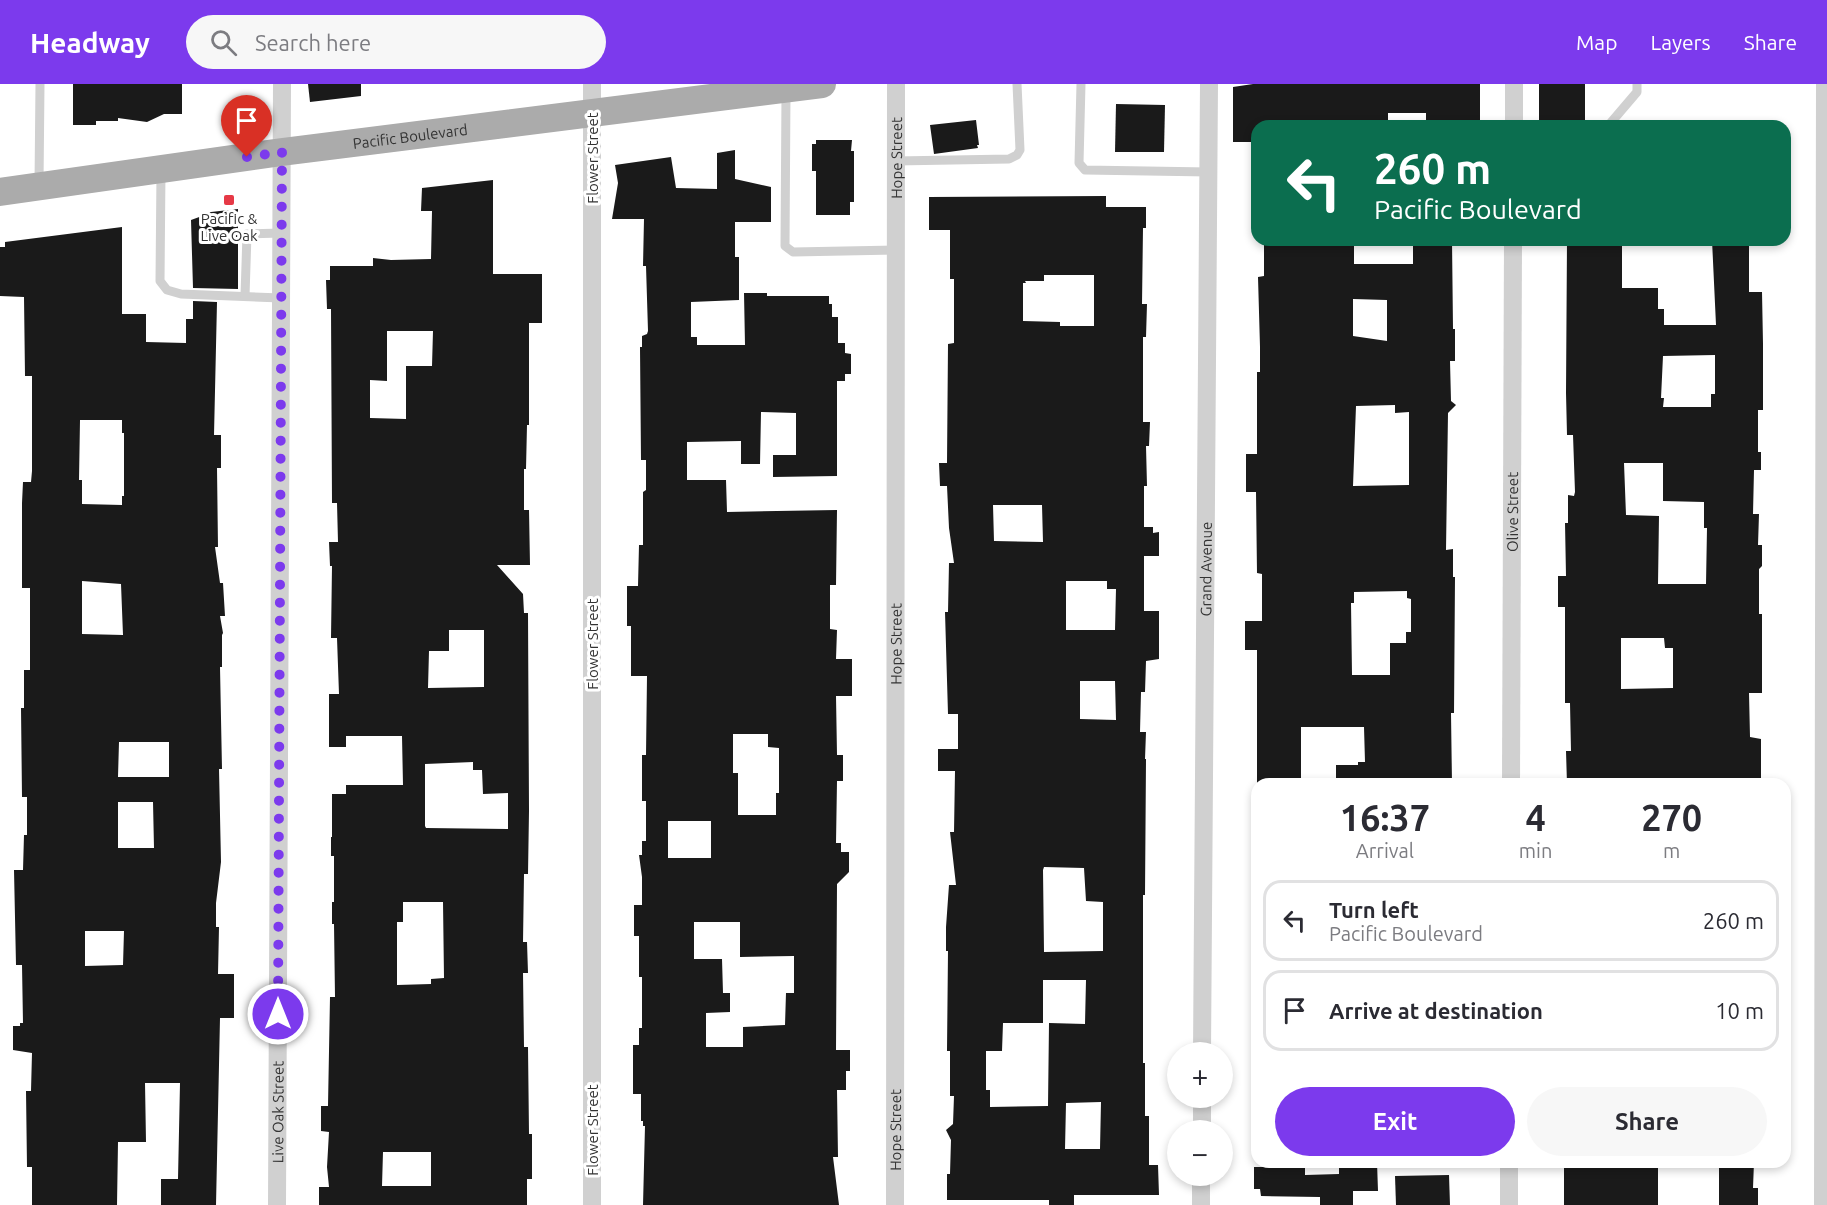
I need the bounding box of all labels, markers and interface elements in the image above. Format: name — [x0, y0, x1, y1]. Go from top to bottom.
search box — [186, 15, 606, 69]
icon: search — [207, 26, 240, 59]
text: Headway — [30, 27, 150, 58]
text: Search here — [255, 30, 371, 55]
text: Map — [1576, 30, 1617, 54]
text: Layers — [1650, 30, 1711, 54]
text: Share — [1744, 30, 1797, 54]
pin — [221, 95, 272, 157]
icon: arrive — [230, 104, 263, 137]
street label: Flower Street — [584, 112, 601, 204]
street label: Hope Street — [887, 117, 904, 199]
street label: Pacific Boulevard — [352, 120, 469, 152]
icon: left — [1275, 144, 1353, 222]
text: 260 m — [1374, 145, 1491, 192]
marker: Pacific & Live Oak — [222, 193, 236, 207]
text: Pacific Boulevard — [1374, 194, 1582, 224]
place label: Pacific & Live Oak — [200, 210, 258, 244]
street label: Olive Street — [1503, 472, 1521, 552]
street label: Grand Avenue — [1197, 522, 1214, 616]
street label: Flower Street — [584, 598, 601, 690]
street label: Hope Street — [887, 603, 904, 685]
text: 16:37 — [1340, 797, 1430, 838]
text: 4 — [1525, 797, 1546, 838]
text: 270 — [1641, 797, 1702, 838]
text: Arrival — [1356, 839, 1414, 862]
text: min — [1519, 839, 1552, 862]
text: m — [1663, 839, 1680, 862]
text: Turn left — [1329, 897, 1419, 922]
icon: left — [1278, 904, 1311, 937]
text: 260 m — [1703, 908, 1764, 933]
text: Pacific Boulevard — [1329, 922, 1483, 945]
position arrow — [246, 982, 310, 1046]
icon: arrive — [1278, 994, 1311, 1027]
text: Arrive at destination — [1329, 998, 1543, 1023]
text: 10 m — [1715, 998, 1764, 1023]
map controls — [1167, 1042, 1233, 1186]
button: + — [1167, 1042, 1233, 1108]
street label: Live Oak Street — [269, 1061, 286, 1163]
street label: Flower Street — [584, 1084, 601, 1176]
button: Exit — [1275, 1087, 1515, 1156]
button: Share — [1527, 1087, 1767, 1156]
street label: Hope Street — [887, 1089, 904, 1171]
button: − — [1167, 1120, 1233, 1186]

